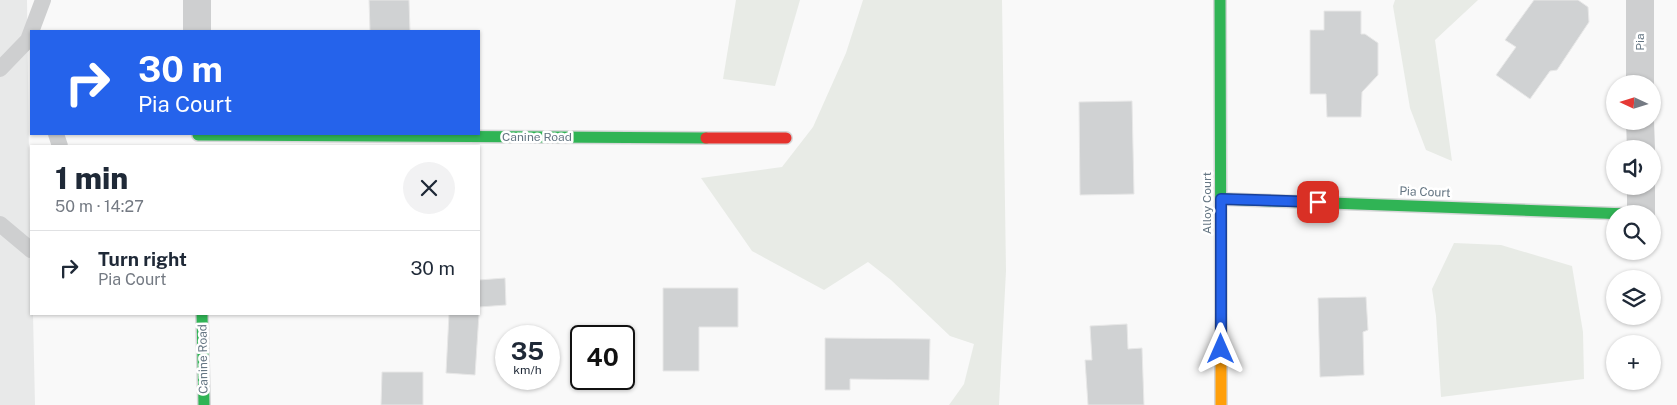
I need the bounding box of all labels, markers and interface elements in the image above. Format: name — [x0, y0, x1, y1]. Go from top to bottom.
street label: Pia — [1633, 33, 1647, 51]
text: 30 m — [138, 49, 223, 90]
icon: right — [55, 50, 120, 115]
north arrow — [1606, 75, 1661, 130]
map controls — [1606, 75, 1661, 390]
text: Pia Court — [138, 91, 232, 117]
street label: Canine Road — [502, 130, 572, 144]
button: sound — [1606, 140, 1661, 195]
text: 1 min — [55, 160, 128, 196]
button: close — [403, 162, 455, 214]
street label: Alloy Court — [1200, 171, 1214, 234]
pin — [1297, 181, 1339, 223]
street label: Pia Court — [1399, 184, 1451, 200]
icon: arrive — [1304, 188, 1332, 216]
text: 50 m · 14:27 — [55, 197, 144, 216]
button: search — [1606, 205, 1661, 260]
text: Turn right — [98, 248, 187, 270]
icon: right — [55, 254, 83, 282]
text: 30 m — [410, 257, 455, 279]
text: Pia Court — [98, 270, 167, 289]
button: layers — [1606, 270, 1661, 325]
position arrow — [1194, 322, 1246, 374]
street label: Canine Road — [195, 324, 211, 394]
speed limit sign: 40 — [570, 325, 635, 390]
button: + — [1606, 335, 1661, 390]
text: 35 — [511, 336, 544, 366]
text: km/h — [513, 363, 542, 377]

